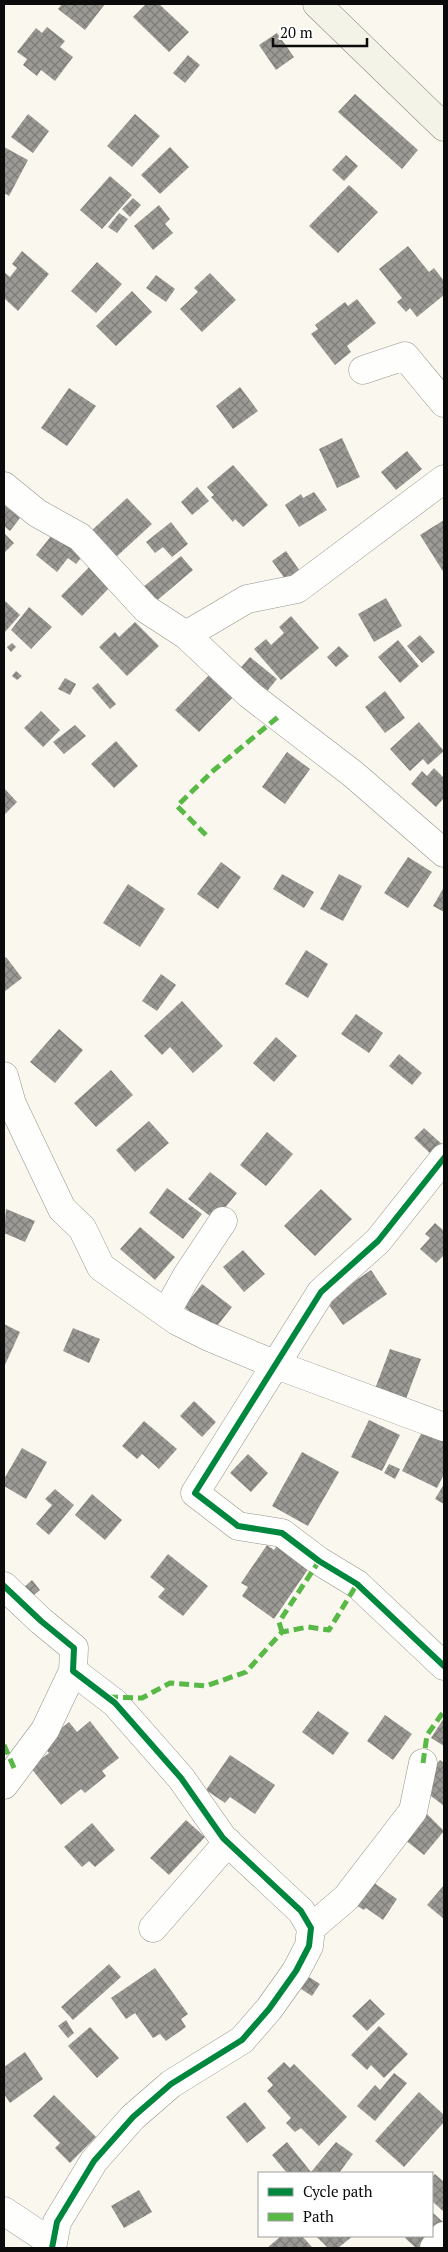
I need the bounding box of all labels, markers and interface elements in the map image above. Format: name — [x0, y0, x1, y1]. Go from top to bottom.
scale bar — [273, 15, 367, 47]
text: 20 m — [280, 22, 313, 42]
legend — [258, 2172, 433, 2237]
text: Cycle path — [303, 2181, 373, 2201]
text: Path — [303, 2206, 334, 2226]

